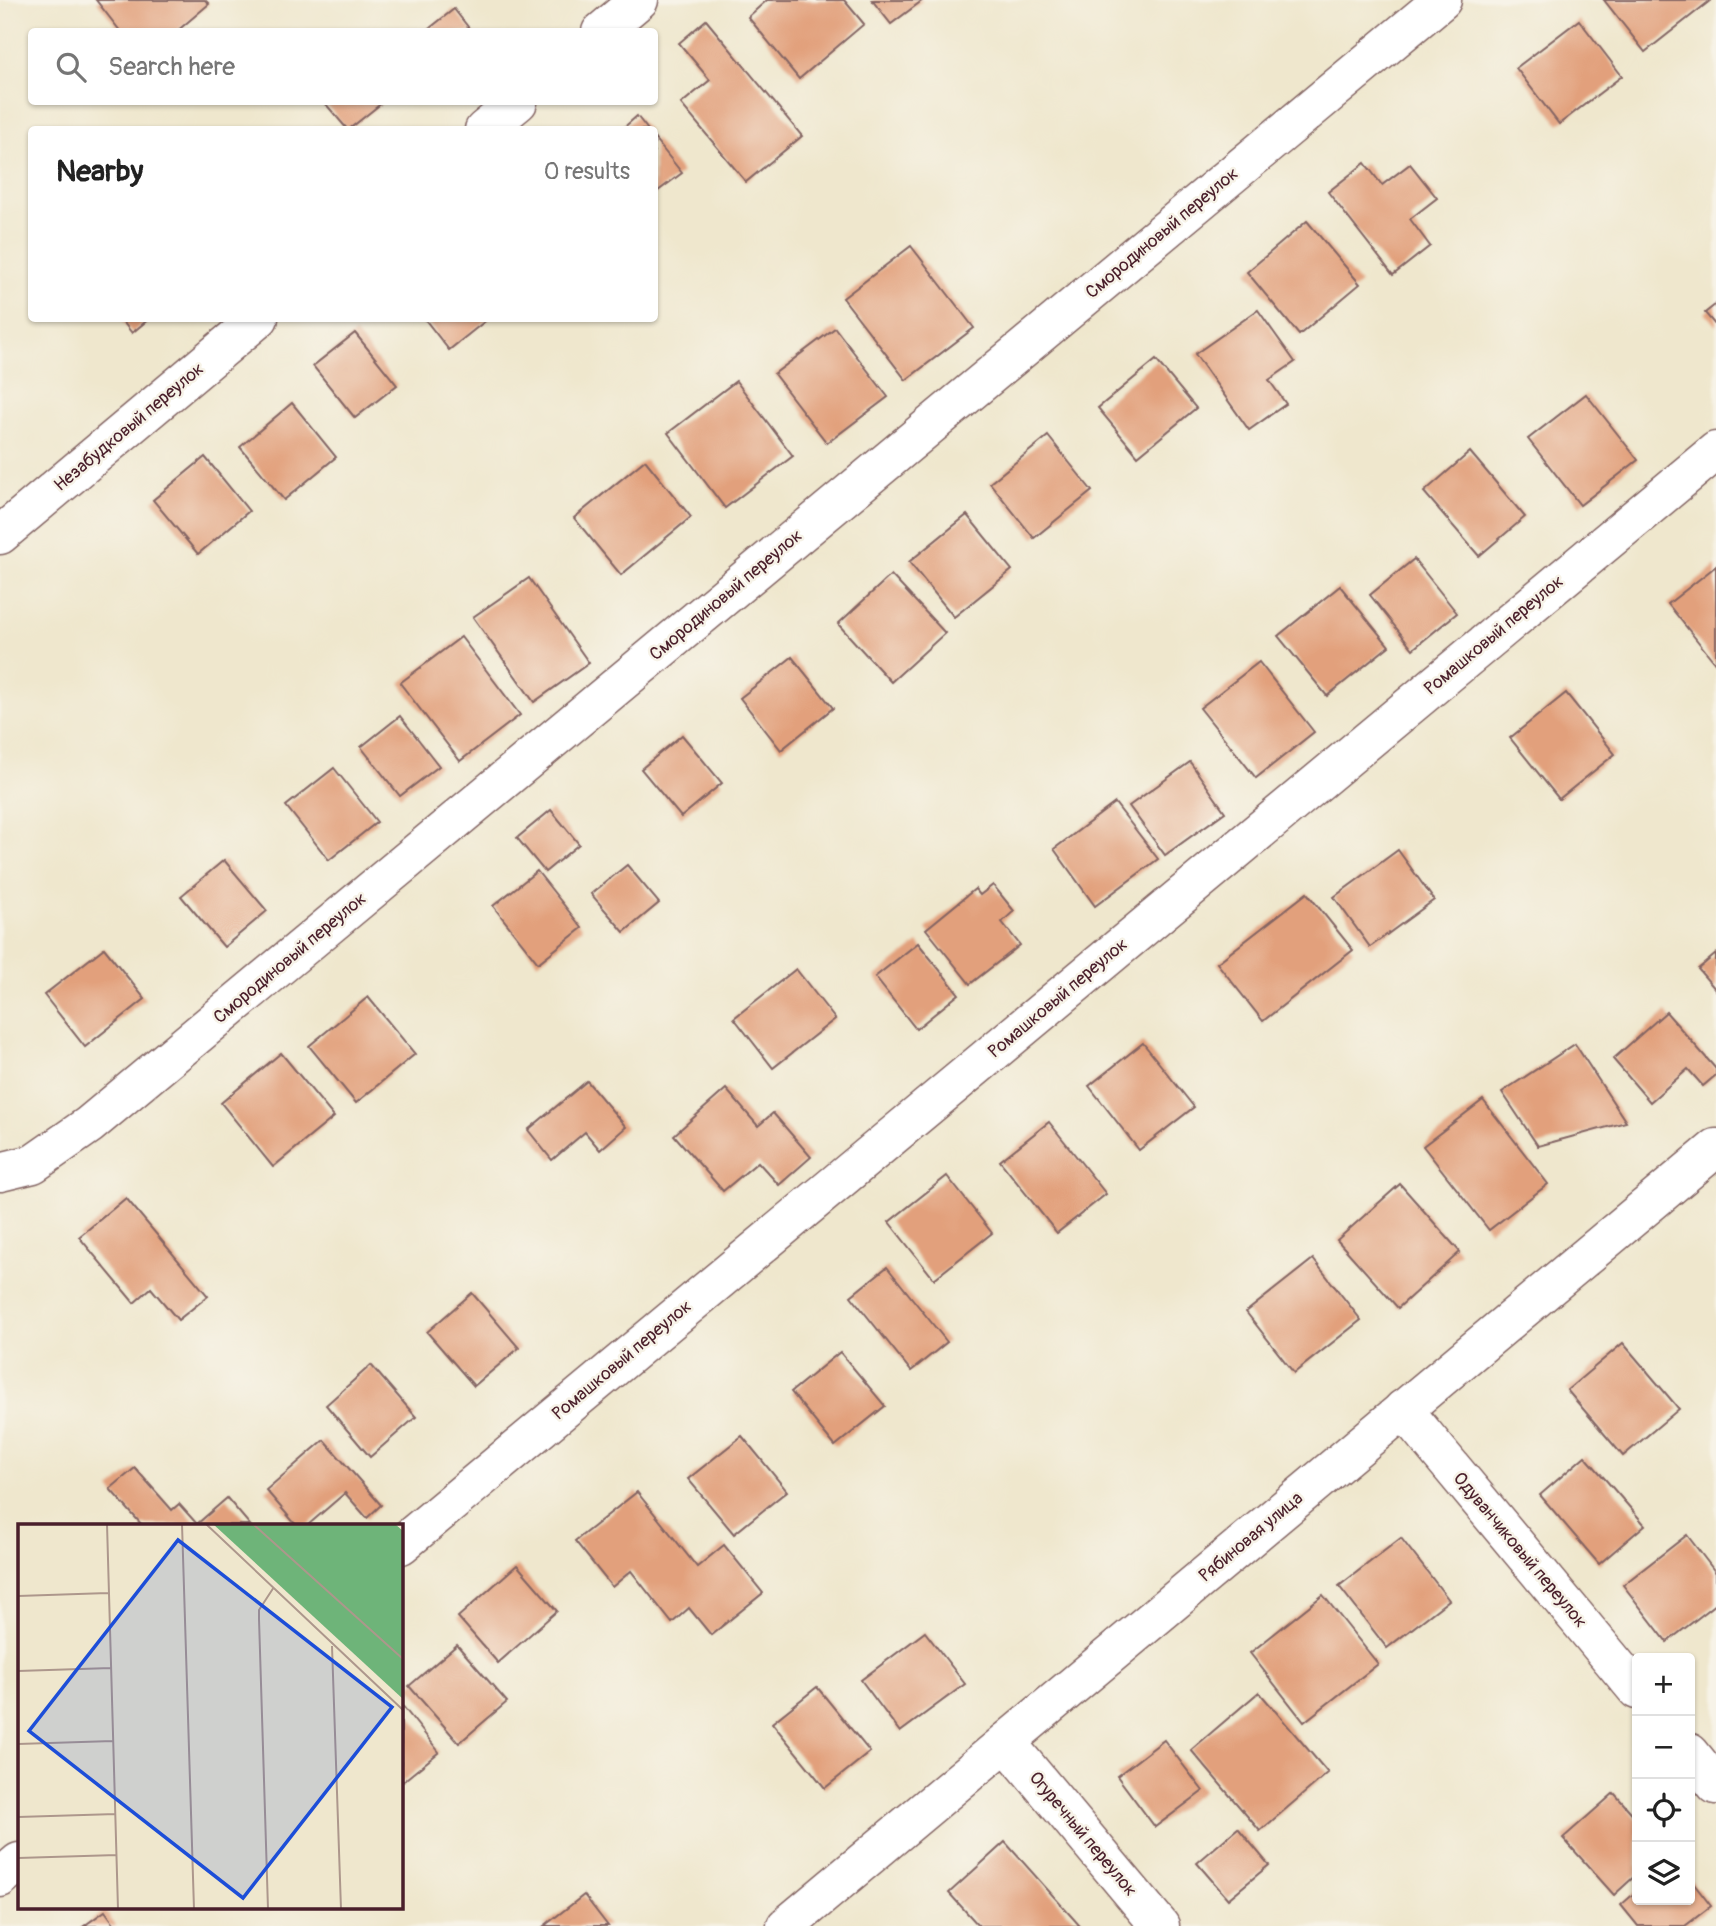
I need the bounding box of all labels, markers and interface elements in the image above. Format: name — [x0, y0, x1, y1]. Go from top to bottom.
search box — [28, 28, 658, 105]
icon: search — [52, 48, 90, 86]
text: Search here — [108, 51, 235, 83]
text: Nearby — [56, 153, 143, 190]
text: 0 results — [544, 157, 630, 186]
street label: Смородиновый переулок — [1081, 162, 1243, 304]
street label: Незабудковый переулок — [49, 357, 209, 497]
street label: Смородиновый переулок — [645, 524, 807, 666]
street label: Ромашковый переулок — [1420, 570, 1568, 700]
street label: Смородиновый переулок — [209, 887, 371, 1029]
street label: Ромашковый переулок — [984, 933, 1132, 1063]
street label: Ромашковый переулок — [548, 1295, 696, 1425]
street label: Одуванчиковый переулок — [1448, 1467, 1592, 1633]
street label: Рябиновая улица — [1194, 1487, 1308, 1587]
inset map — [18, 1524, 402, 1909]
map controls — [1632, 1653, 1695, 1905]
button: + — [1632, 1653, 1695, 1716]
button: − — [1632, 1716, 1695, 1779]
street label: Огуречный переулок — [1024, 1767, 1142, 1901]
button: locate — [1632, 1779, 1695, 1842]
button: layers — [1632, 1842, 1695, 1905]

